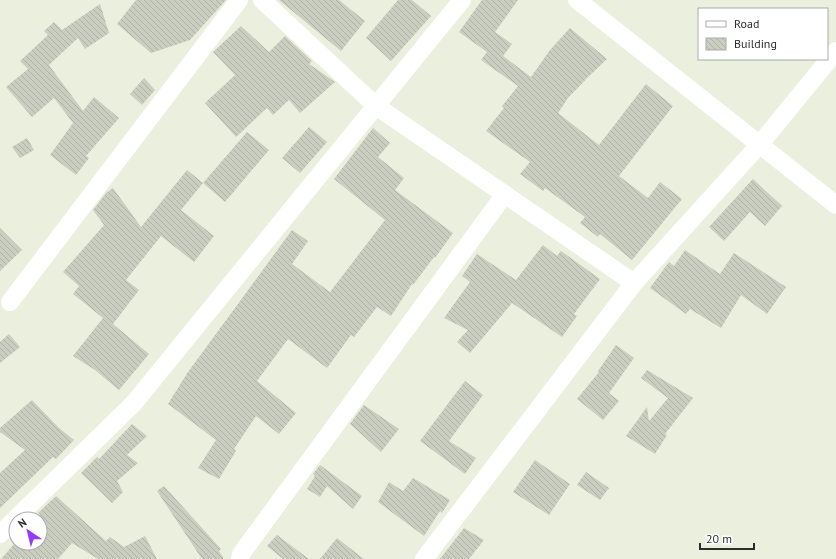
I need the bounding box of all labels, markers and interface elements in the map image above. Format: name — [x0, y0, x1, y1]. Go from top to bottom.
legend — [698, 8, 828, 60]
text: Road — [734, 16, 759, 31]
text: Building — [734, 36, 777, 51]
north arrow — [8, 511, 48, 551]
text: N — [15, 515, 29, 531]
scale bar — [700, 525, 754, 551]
text: 20 m — [706, 531, 732, 546]

